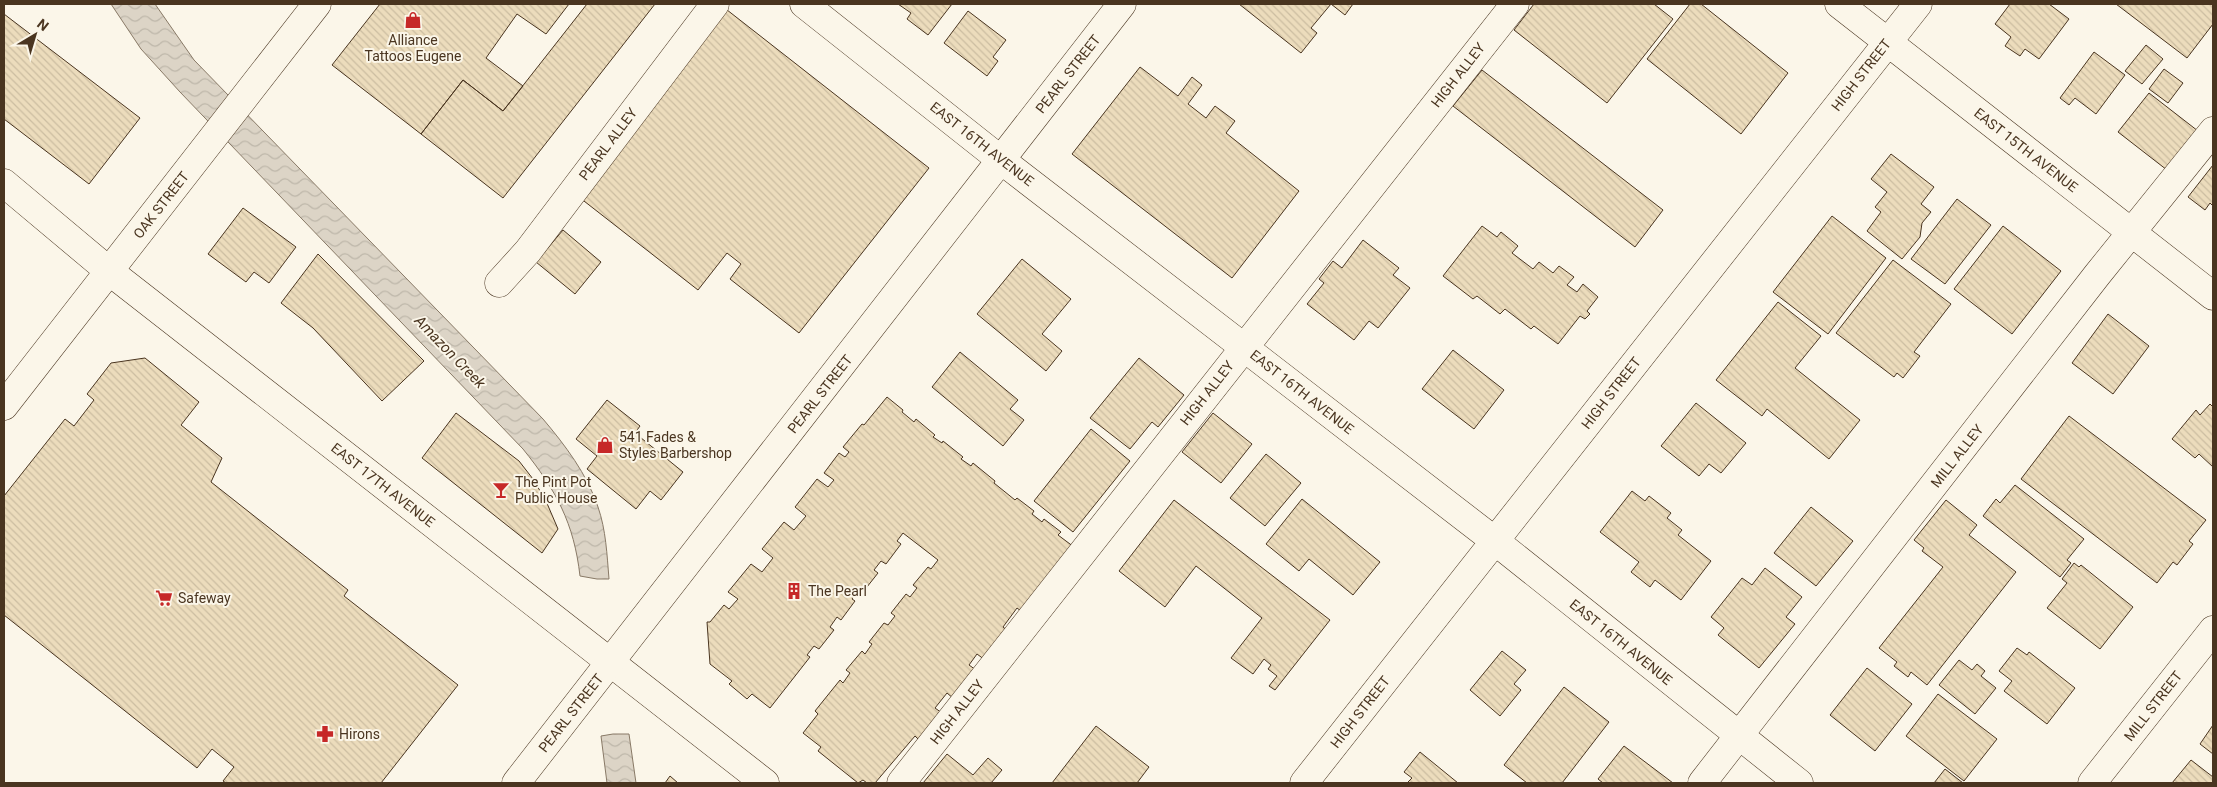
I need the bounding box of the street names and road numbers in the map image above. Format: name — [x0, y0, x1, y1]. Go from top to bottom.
street label: PEARL STREET — [1032, 31, 1104, 116]
street label: HIGH STREET — [1828, 35, 1894, 114]
street label: HIGH ALLEY — [1428, 39, 1488, 110]
street label: EAST 16TH AVENUE — [927, 99, 1037, 189]
street label: PEARL ALLEY — [576, 104, 641, 183]
street label: EAST 15TH AVENUE — [1971, 105, 2081, 195]
street label: OAK STREET — [130, 168, 193, 242]
street label: EAST 16TH AVENUE — [1247, 347, 1357, 437]
street label: PEARL STREET — [784, 351, 856, 436]
street label: HIGH STREET — [1578, 353, 1644, 432]
street label: HIGH ALLEY — [1177, 357, 1237, 428]
street label: MILL ALLEY — [1928, 421, 1987, 491]
street label: EAST 17TH AVENUE — [328, 440, 438, 530]
street label: EAST 16TH AVENUE — [1567, 596, 1675, 688]
street label: MILL STREET — [2121, 667, 2186, 744]
street label: PEARL STREET — [535, 670, 607, 755]
street label: HIGH STREET — [1327, 672, 1393, 751]
street label: HIGH ALLEY — [927, 676, 987, 747]

